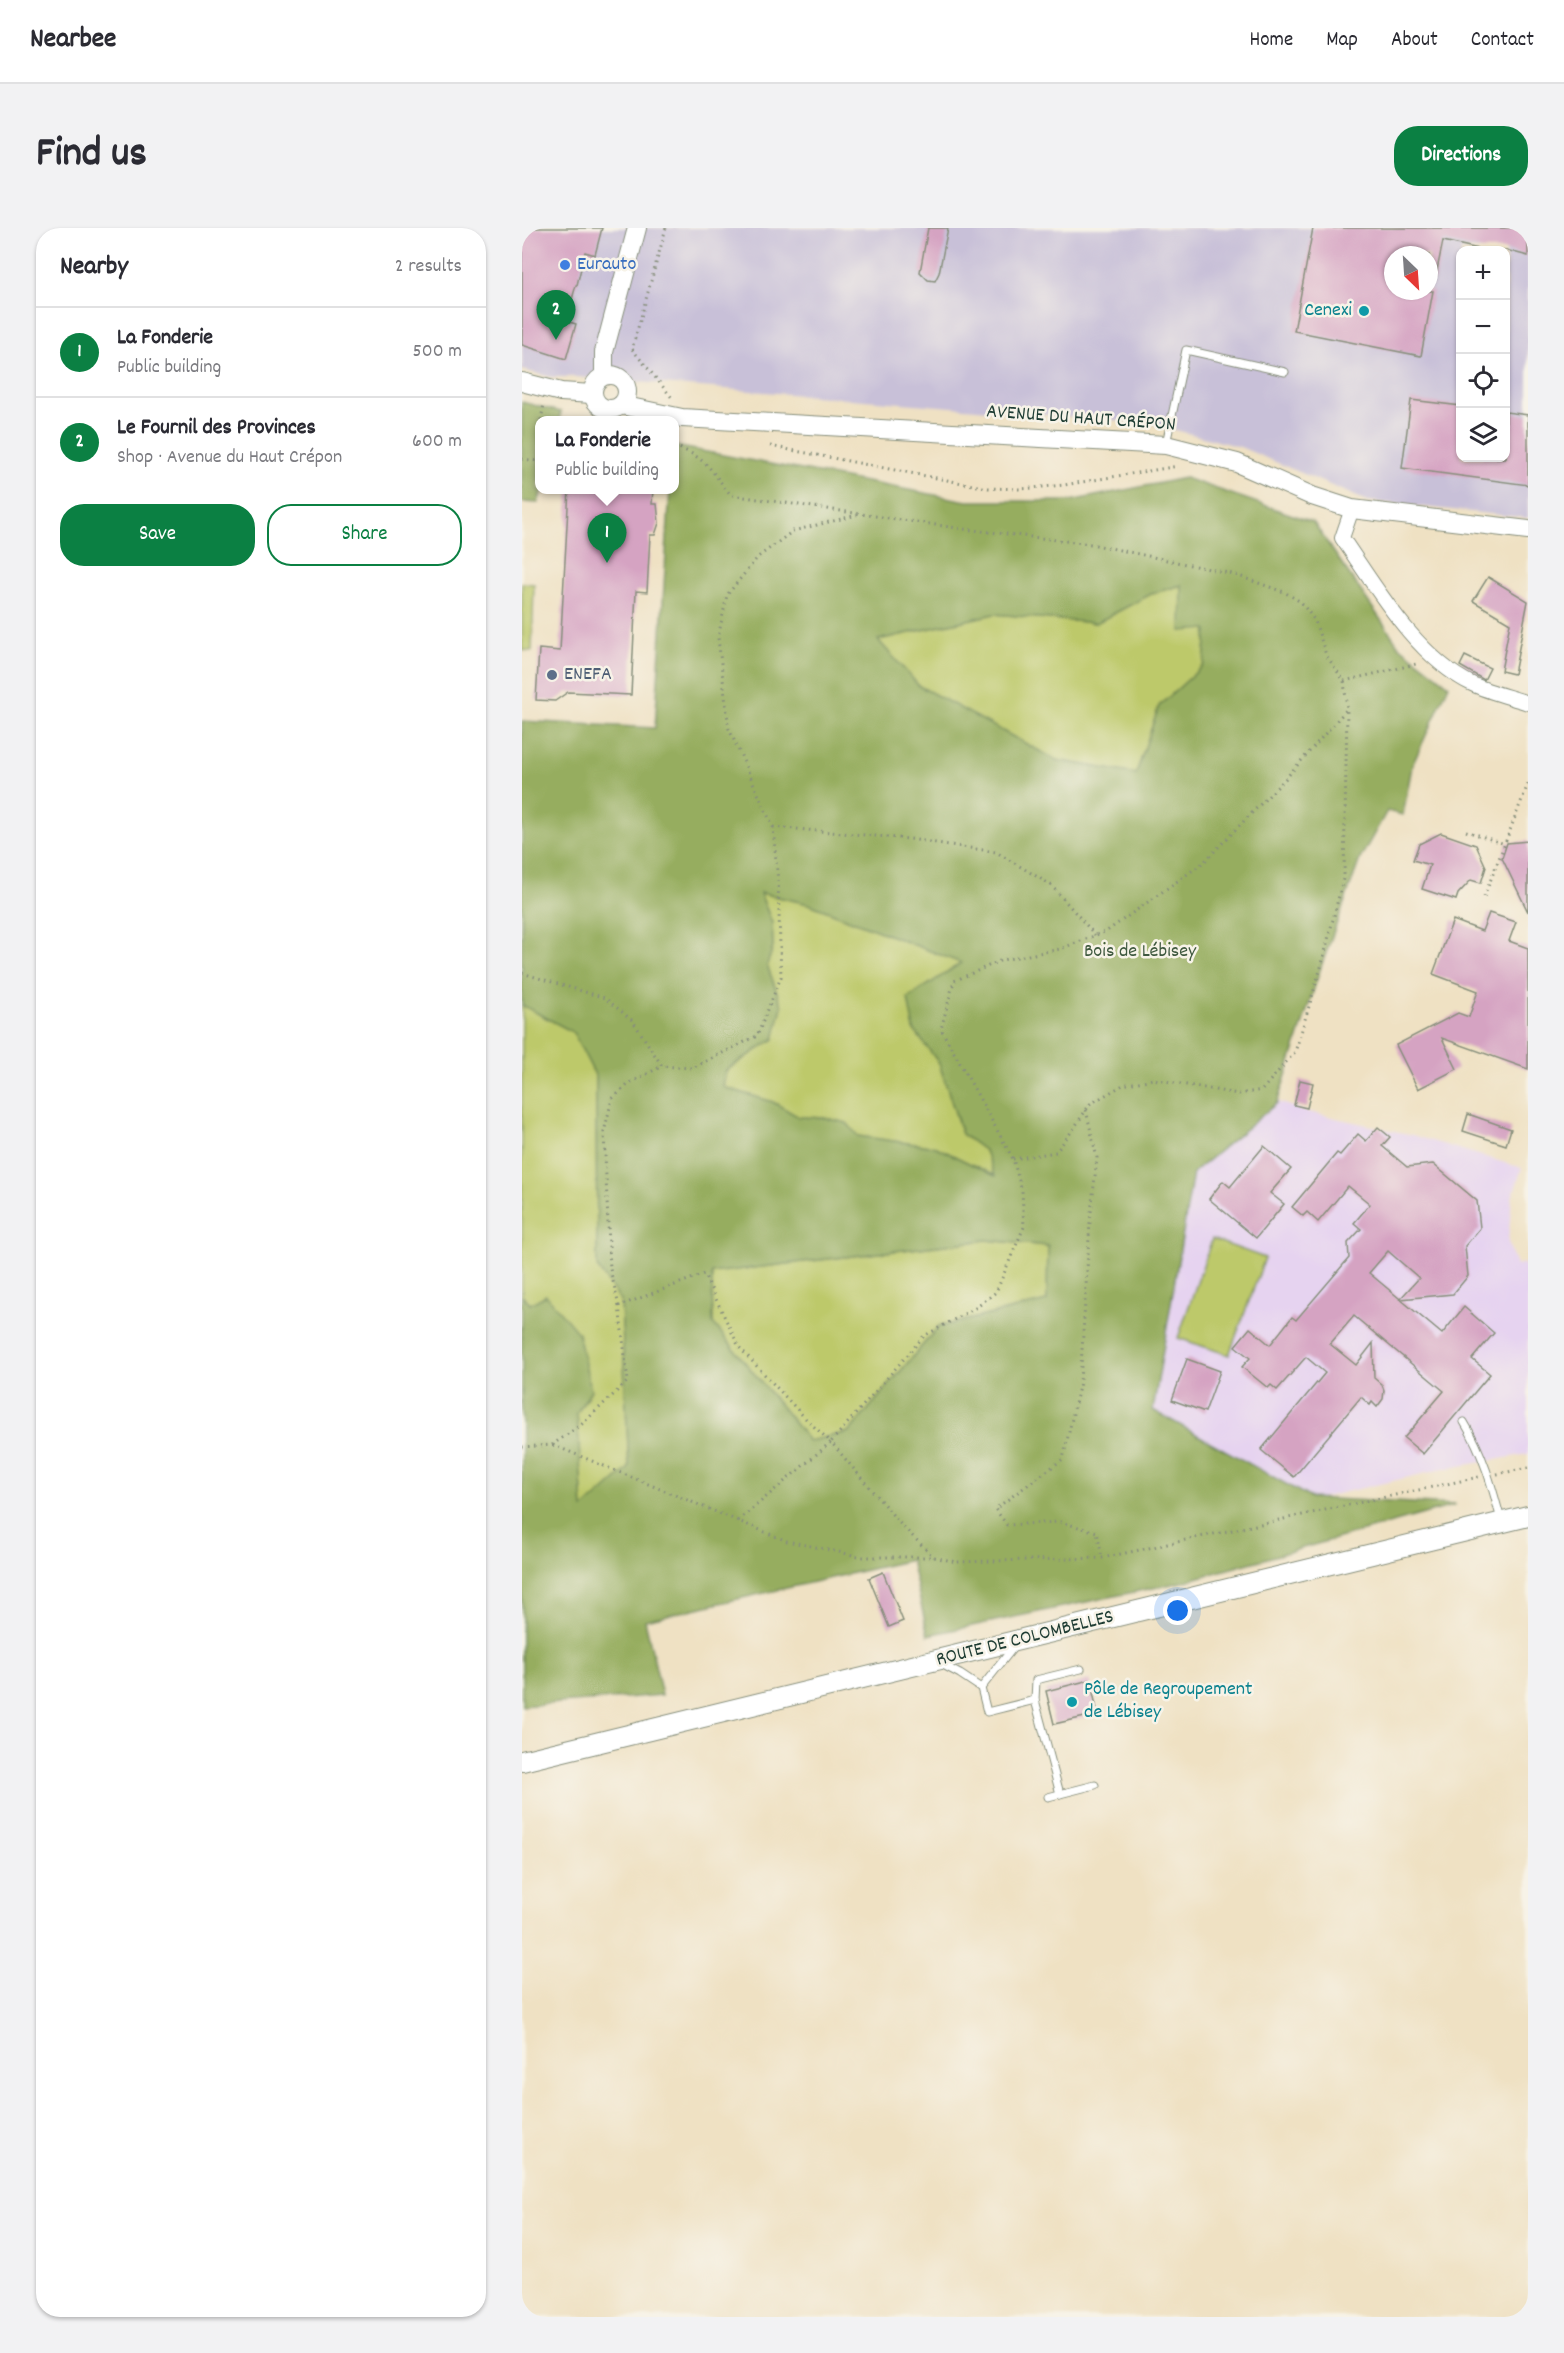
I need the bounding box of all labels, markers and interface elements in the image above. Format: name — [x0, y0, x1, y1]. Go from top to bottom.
text: Nearbee — [30, 21, 116, 61]
text: Home — [1249, 26, 1293, 56]
text: Map — [1326, 26, 1358, 56]
text: About — [1391, 26, 1438, 56]
text: Contact — [1471, 26, 1534, 56]
text: Find us — [36, 126, 147, 186]
button: Directions — [1394, 126, 1528, 186]
north arrow — [1384, 246, 1438, 300]
map controls — [1456, 246, 1510, 462]
button: + — [1456, 246, 1510, 300]
text: Nearby — [60, 249, 128, 286]
place label: Eurauto — [577, 251, 636, 279]
text: 2 results — [395, 253, 462, 281]
marker: Eurauto — [558, 258, 572, 272]
pin: 2 — [537, 291, 576, 340]
place label: Cenexi — [1304, 297, 1352, 325]
button: − — [1456, 300, 1510, 354]
marker: Cenexi — [1357, 304, 1371, 318]
text: La Fonderie — [117, 323, 213, 354]
text: 1 — [77, 338, 82, 366]
text: 500 m — [413, 338, 462, 366]
text: Public building — [117, 354, 221, 382]
button: locate — [1456, 354, 1510, 408]
street label: AVENUE DU HAUT CRÉPON — [985, 398, 1177, 440]
button: layers — [1456, 408, 1510, 462]
text: Le Fournil des Provinces — [117, 413, 316, 444]
popup — [535, 416, 679, 494]
text: La Fonderie — [555, 426, 651, 457]
text: 2 — [75, 428, 84, 456]
text: 600 m — [412, 428, 462, 456]
text: Shop · Avenue du Haut Crépon — [117, 444, 342, 472]
text: Public building — [555, 457, 659, 485]
button: Save — [60, 504, 255, 566]
button: Share — [267, 504, 462, 566]
pin: 1 — [588, 514, 626, 563]
place label: ENEFA — [564, 661, 612, 689]
marker: ENEFA — [545, 668, 559, 682]
park label: Bois de Lébisey — [1084, 938, 1197, 966]
your location — [1163, 1596, 1192, 1625]
street label: ROUTE DE COLOMBELLES — [933, 1603, 1117, 1675]
place label: Pôle de Regroupement de Lébisey — [1084, 1676, 1252, 1727]
marker: Pôle de Regroupement de Lébisey — [1065, 1695, 1079, 1709]

